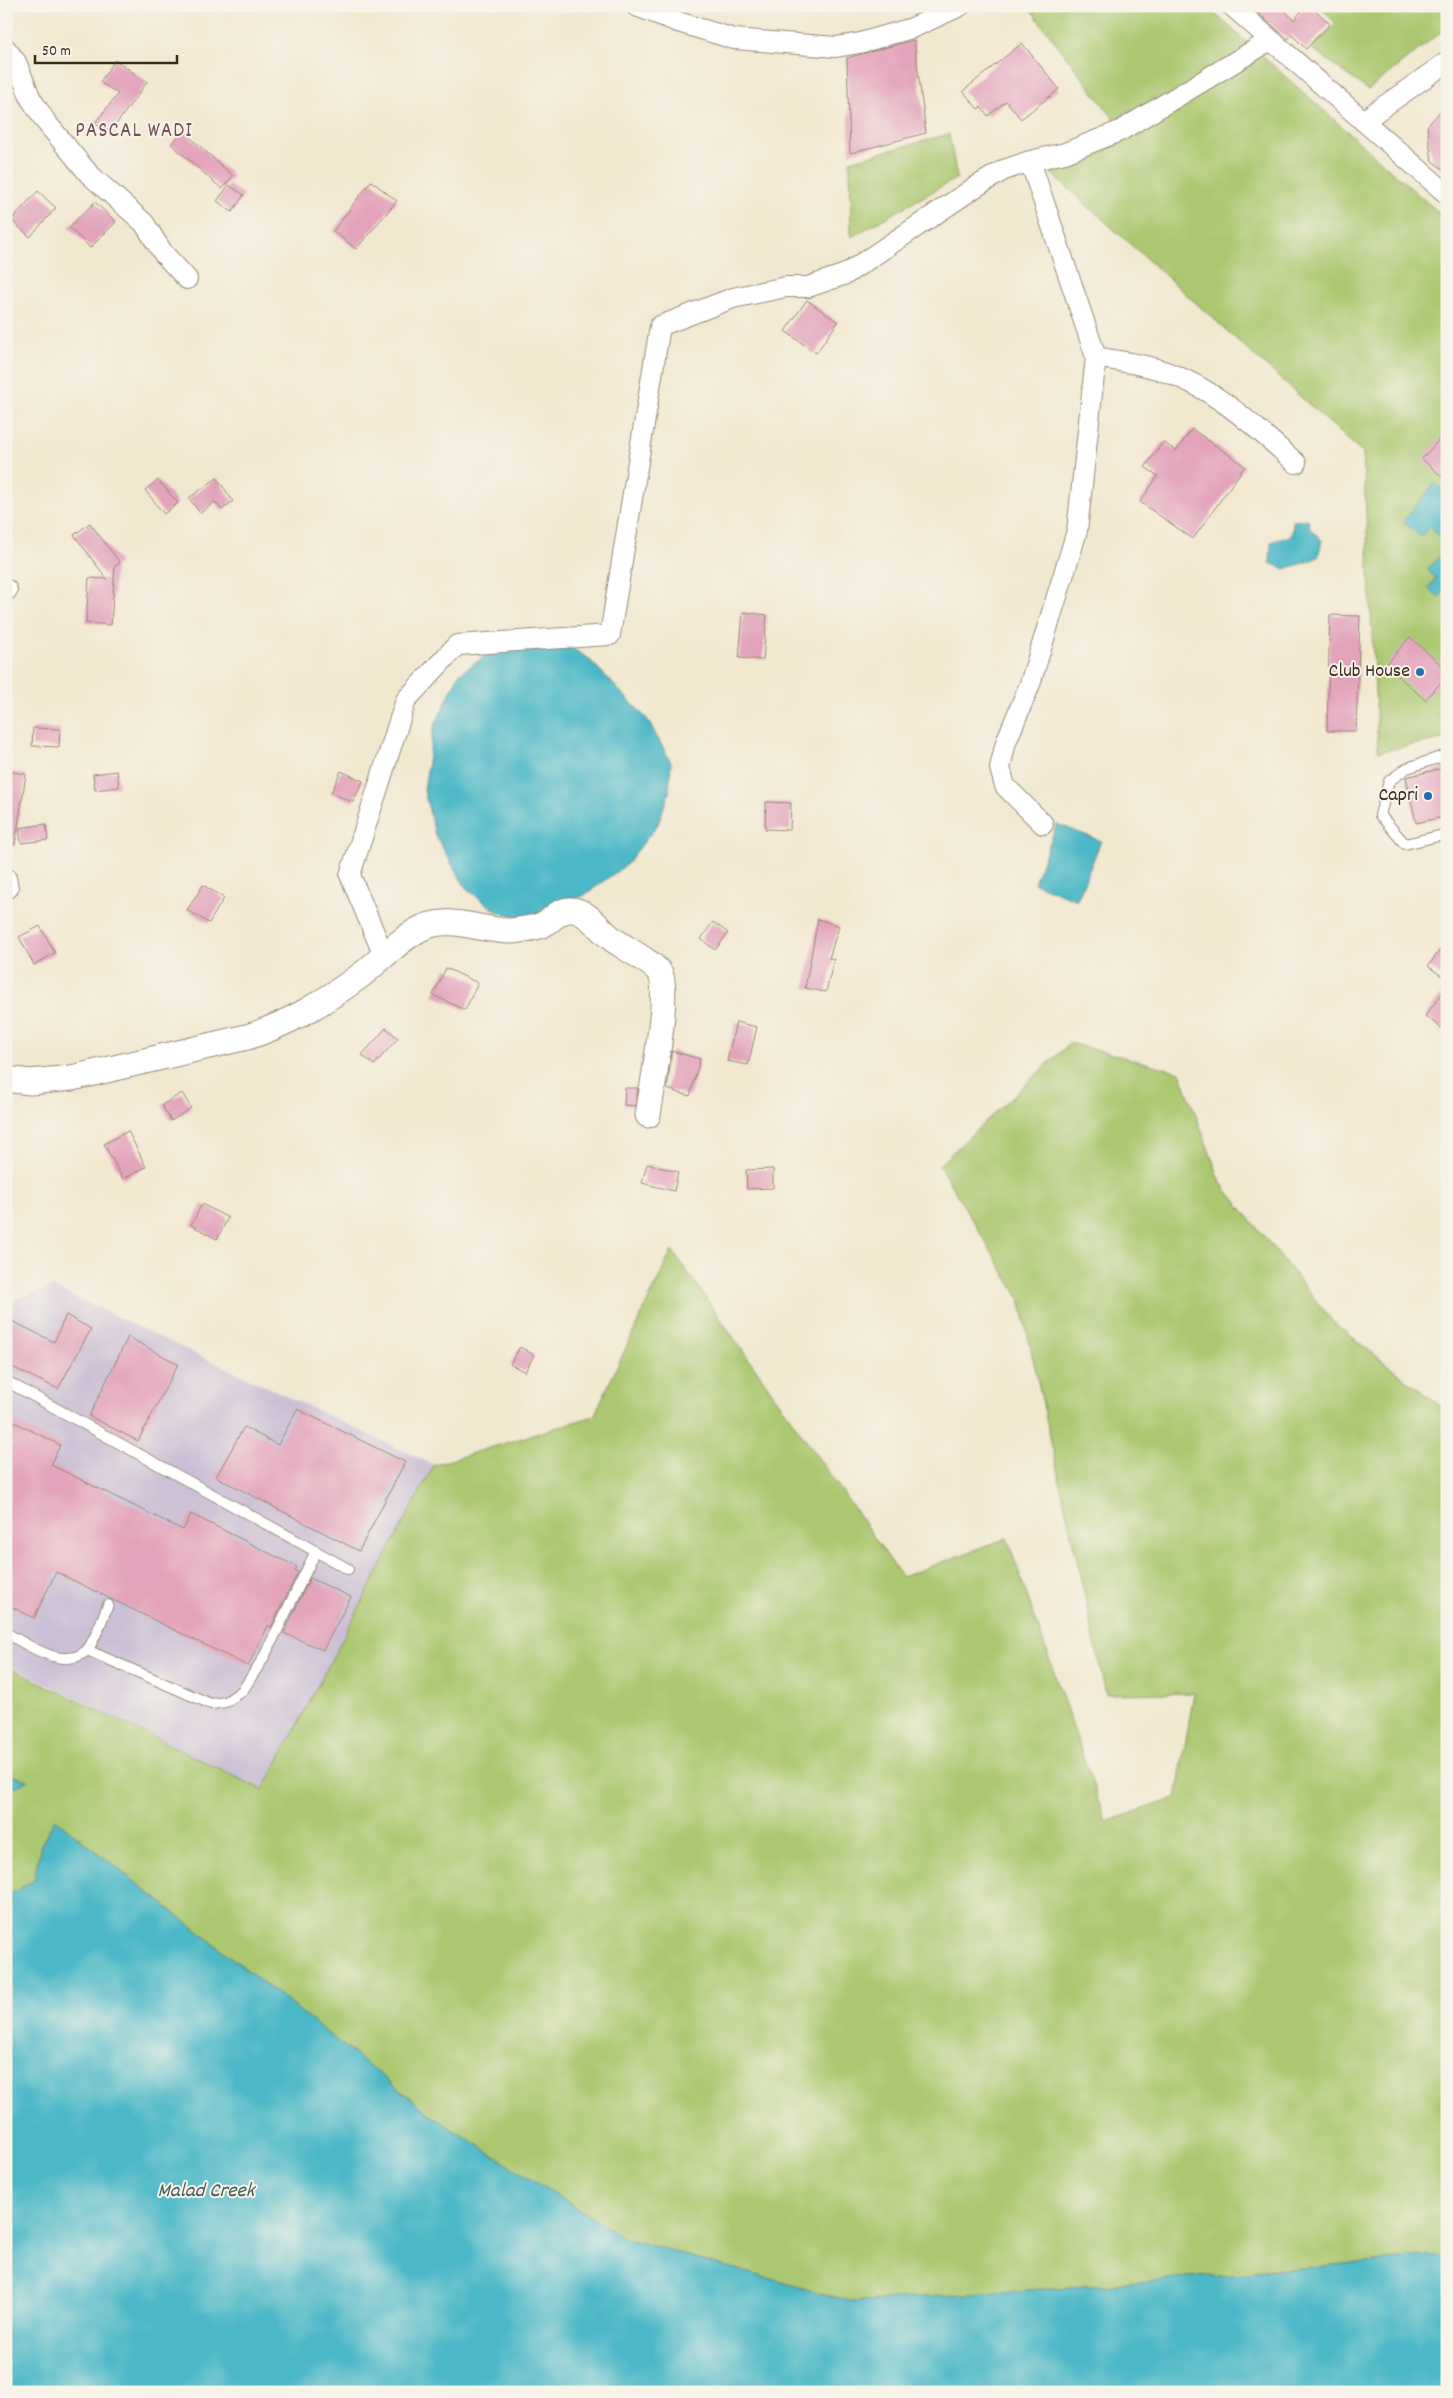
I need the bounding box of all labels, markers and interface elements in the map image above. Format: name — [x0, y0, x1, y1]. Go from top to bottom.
scale bar — [35, 32, 178, 64]
text: 50 m — [42, 41, 71, 63]
district label: PASCAL WADI — [75, 117, 193, 147]
place label: Club House — [1329, 658, 1410, 686]
marker: Club House — [1414, 666, 1426, 678]
place label: Capri — [1378, 782, 1418, 810]
marker: Capri — [1422, 790, 1434, 802]
water label: Malad Creek — [158, 2177, 257, 2207]

